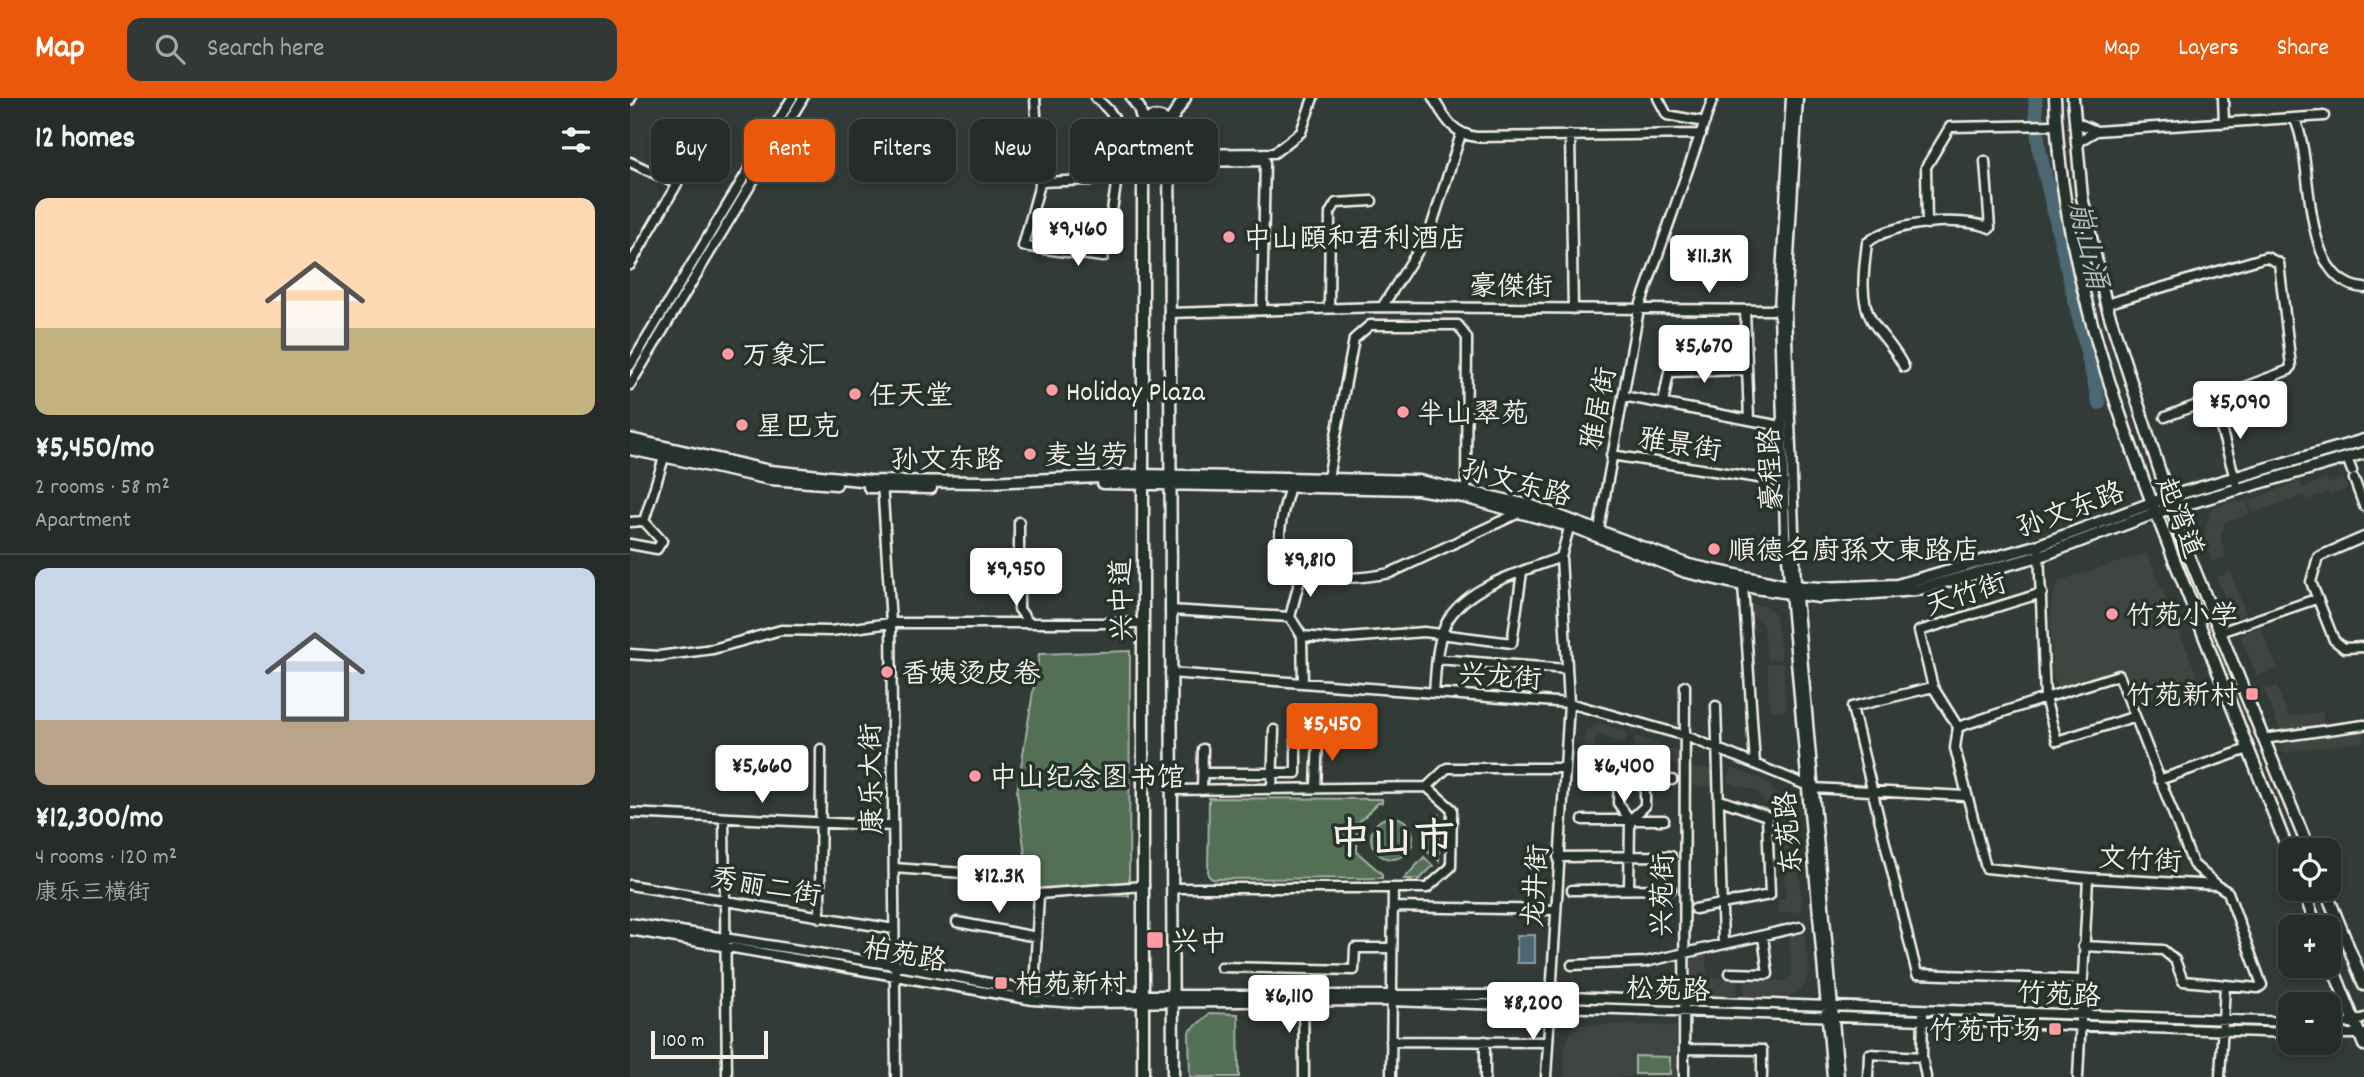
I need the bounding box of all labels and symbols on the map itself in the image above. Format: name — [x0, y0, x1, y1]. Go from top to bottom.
water label: 崩山涌 — [2054, 197, 2116, 296]
pin: ¥9,460 — [1021, 208, 1135, 268]
place label: 中山頤和君利酒店 — [1243, 222, 1467, 262]
marker: 中山頤和君利酒店 — [1221, 229, 1237, 245]
pin: ¥11.3K — [1652, 236, 1766, 295]
street label: 豪傑街 — [1469, 270, 1553, 310]
pin: ¥5,670 — [1647, 326, 1761, 385]
place label: 万象汇 — [742, 339, 826, 379]
marker: 万象汇 — [720, 346, 736, 362]
street label: 雅居街 — [1574, 364, 1630, 454]
place label: Holiday Plaza — [1066, 375, 1206, 415]
place label: 任天堂 — [869, 379, 953, 419]
marker: Holiday Plaza — [1044, 382, 1060, 398]
pin: ¥5,090 — [2183, 382, 2297, 441]
marker: 任天堂 — [847, 386, 863, 402]
place label: 半山翠苑 — [1417, 397, 1529, 437]
marker: 半山翠苑 — [1395, 404, 1411, 420]
place label: 星巴克 — [756, 410, 840, 450]
marker: 星巴克 — [734, 417, 750, 433]
street label: 雅景街 — [1635, 422, 1724, 474]
street label: 豪程路 — [1753, 426, 1795, 512]
place label: 麦当劳 — [1044, 439, 1128, 479]
street label: 孙文东路 — [891, 443, 1003, 483]
marker: 麦当劳 — [1022, 446, 1038, 462]
street label: 孙文东路 — [1456, 452, 1575, 520]
street label: 起湾道 — [2142, 472, 2211, 565]
street label: 孙文东路 — [2012, 475, 2131, 551]
place label: 順德名廚孫文東路店 — [1728, 534, 1980, 574]
pin: ¥9,810 — [1253, 540, 1367, 599]
marker: 順德名廚孫文東路店 — [1706, 541, 1722, 557]
pin: ¥9,950 — [959, 548, 1073, 608]
street label: 兴中道 — [1104, 558, 1146, 642]
street label: 天竹街 — [1920, 566, 2013, 630]
place label: 竹苑小学 — [2126, 599, 2238, 639]
marker: 竹苑小学 — [2104, 606, 2120, 622]
place label: 香姨烫皮卷 — [901, 657, 1041, 697]
street label: 兴龙街 — [1456, 657, 1543, 703]
marker: 香姨烫皮卷 — [879, 664, 895, 680]
place label: 竹苑新村 — [2126, 679, 2238, 719]
marker: 竹苑新村 — [2244, 686, 2260, 702]
pin: ¥5,450 — [1275, 704, 1389, 763]
street label: 康乐大街 — [854, 723, 896, 835]
pin: ¥5,660 — [705, 746, 819, 805]
pin: ¥6,400 — [1567, 746, 1681, 805]
place label: 中山纪念图书馆 — [989, 761, 1185, 801]
marker: 中山纪念图书馆 — [967, 768, 983, 784]
street label: 东苑路 — [1768, 789, 1816, 876]
district label: 中山市 — [1329, 814, 1455, 874]
street label: 文竹街 — [2097, 841, 2183, 885]
street label: 龙井街 — [1516, 843, 1562, 930]
street label: 兴苑街 — [1645, 853, 1687, 937]
pin: ¥12.3K — [942, 856, 1056, 915]
street label: 秀丽二街 — [707, 861, 824, 919]
place label: 兴中 — [1171, 925, 1227, 965]
marker: 兴中 — [1145, 930, 1165, 950]
street label: 柏苑路 — [859, 931, 949, 985]
place label: 柏苑新村 — [1015, 968, 1127, 1008]
street label: 松苑路 — [1625, 972, 1711, 1014]
marker: 柏苑新村 — [993, 975, 1009, 991]
pin: ¥6,110 — [1232, 976, 1346, 1035]
street label: 竹苑路 — [2016, 976, 2102, 1020]
pin: ¥8,200 — [1476, 982, 1590, 1042]
place label: 竹苑市场 — [1929, 1014, 2041, 1054]
marker: 竹苑市场 — [2047, 1021, 2063, 1037]
scale bar — [651, 1028, 768, 1060]

